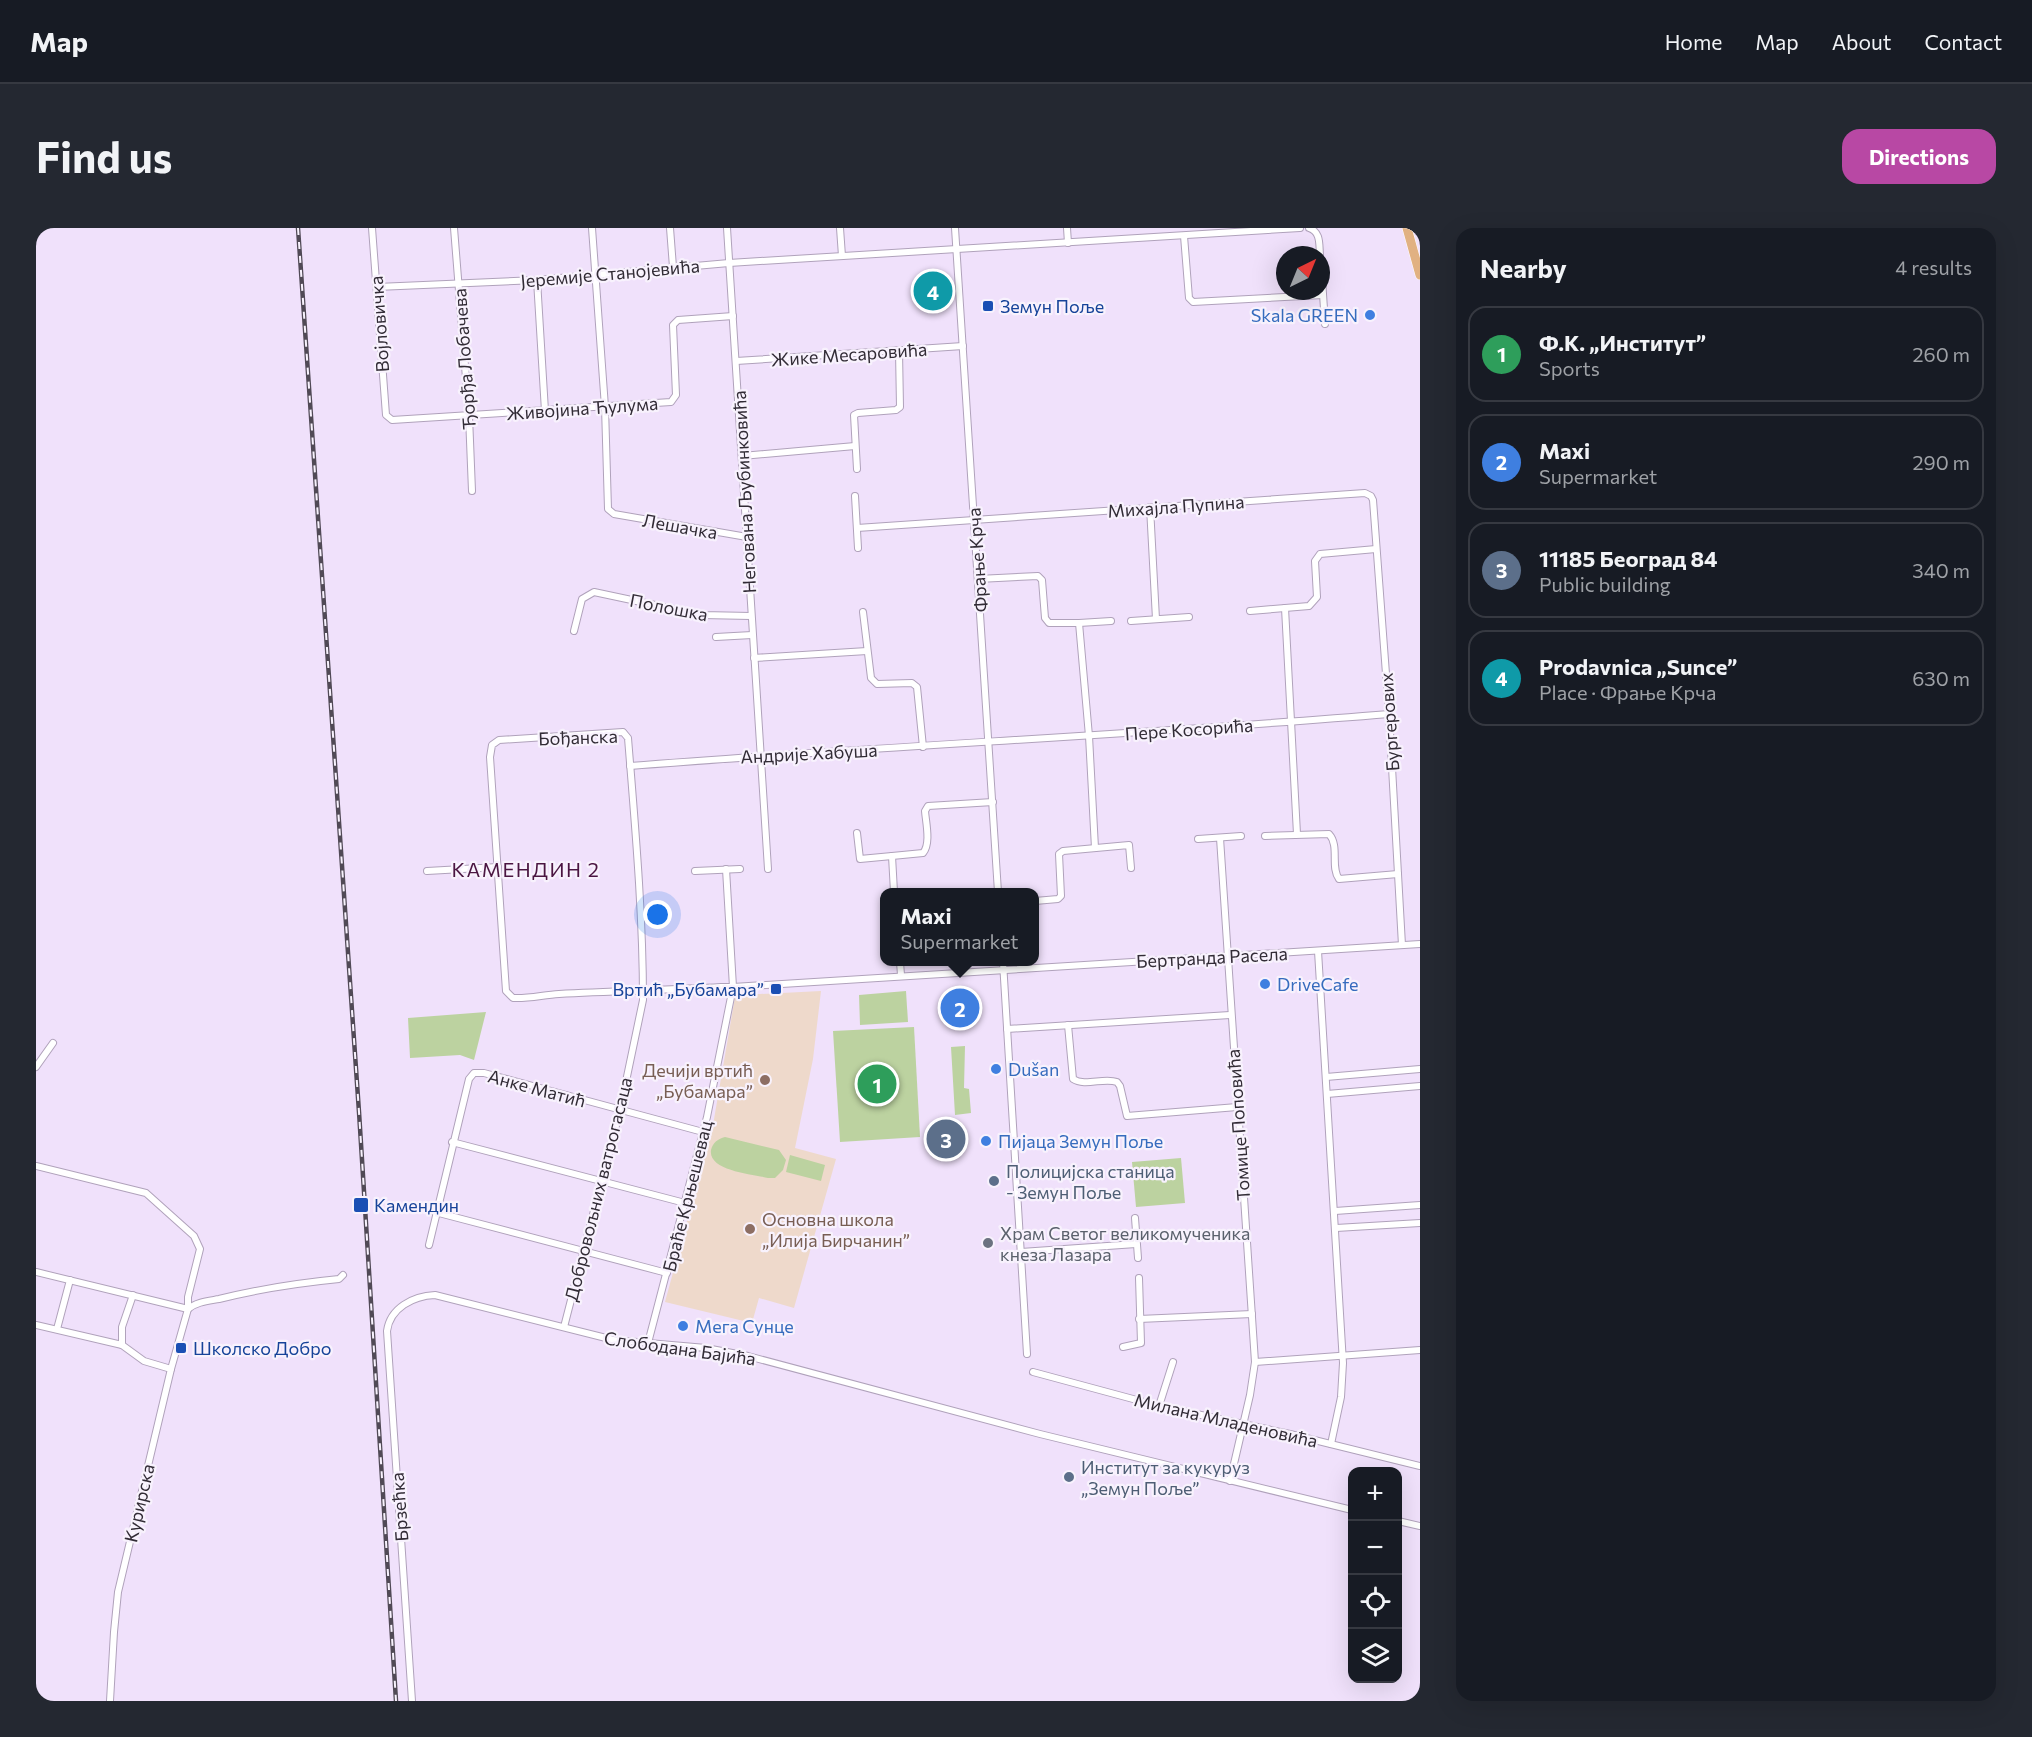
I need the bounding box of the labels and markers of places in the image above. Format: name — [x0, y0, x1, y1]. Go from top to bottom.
pin: 4 — [914, 268, 952, 314]
place label: Земун Поље — [1000, 295, 1104, 317]
marker: Земун Поље — [981, 299, 995, 313]
place label: Skala GREEN — [1251, 304, 1358, 326]
marker: Skala GREEN — [1363, 308, 1377, 322]
place label: DriveCafe — [1277, 973, 1358, 995]
marker: DriveCafe — [1258, 977, 1272, 991]
place label: Вртић „Бубамара” — [612, 978, 764, 1000]
marker: Вртић „Бубамара” — [769, 982, 783, 996]
pin: 2 — [940, 986, 980, 1030]
place label: Dušan — [1008, 1058, 1059, 1080]
place label: Дечији вртић „Бубамара” — [642, 1059, 753, 1102]
pin: 1 — [858, 1062, 896, 1106]
marker: Dušan — [989, 1062, 1003, 1076]
marker: Дечији вртић „Бубамара” — [758, 1073, 772, 1087]
pin: 3 — [926, 1116, 966, 1162]
place label: Пијаца Земун Поље — [998, 1130, 1163, 1152]
marker: Пијаца Земун Поље — [979, 1134, 993, 1148]
place label: Полицијска станица - Земун Поље — [1006, 1160, 1175, 1203]
marker: Полицијска станица - Земун Поље — [987, 1174, 1001, 1188]
place label: Камендин — [374, 1194, 459, 1216]
marker: Камендин — [352, 1196, 370, 1214]
place label: Основна школа „Илија Бирчанин” — [762, 1208, 910, 1251]
marker: Основна школа „Илија Бирчанин” — [743, 1222, 757, 1236]
place label: Храм Светог великомученика кнеза Лазара — [1000, 1222, 1250, 1265]
marker: Храм Светог великомученика кнеза Лазара — [981, 1236, 995, 1250]
place label: Мега Сунце — [695, 1315, 794, 1337]
marker: Мега Сунце — [676, 1319, 690, 1333]
place label: Школско Добро — [193, 1337, 331, 1359]
marker: Школско Добро — [174, 1341, 188, 1355]
place label: Институт за кукуруз „Земун Поље” — [1081, 1456, 1250, 1499]
marker: Институт за кукуруз „Земун Поље” — [1062, 1470, 1076, 1484]

